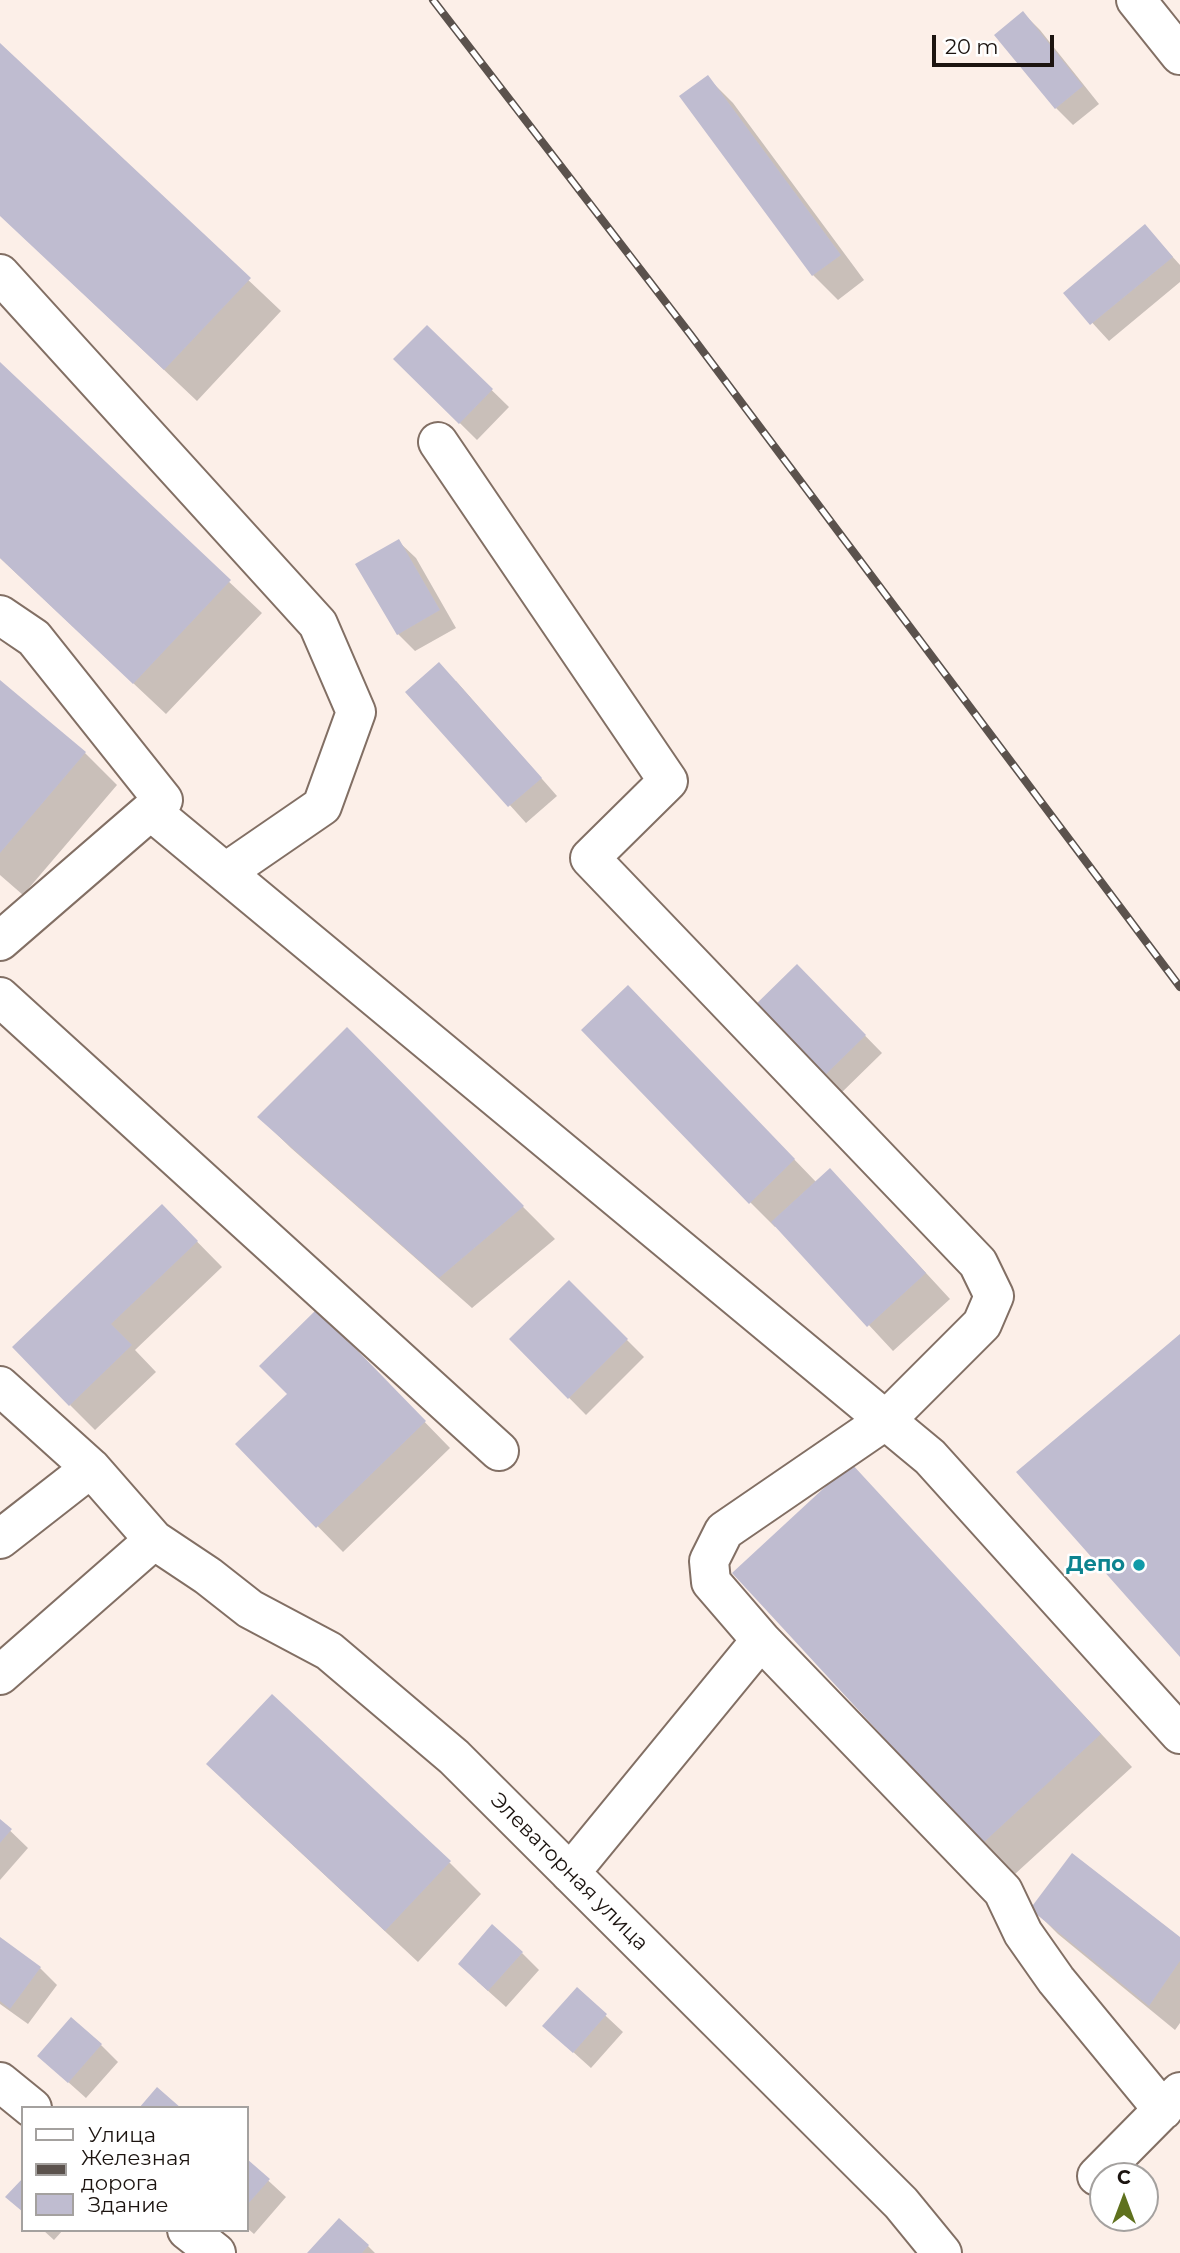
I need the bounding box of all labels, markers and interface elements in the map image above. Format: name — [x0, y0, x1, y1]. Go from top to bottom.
scale bar — [935, 21, 1058, 65]
text: 20 m — [945, 34, 999, 59]
place label: Депо — [1066, 1552, 1125, 1578]
marker: Депо — [1131, 1557, 1147, 1573]
street label: Элеваторная улица — [485, 1788, 653, 1956]
legend — [21, 2106, 248, 2232]
text: Улица — [88, 2122, 156, 2147]
text: Железная дорога — [81, 2145, 191, 2195]
north arrow — [1089, 2162, 1159, 2232]
text: С — [1117, 2166, 1131, 2189]
text: Здание — [88, 2192, 169, 2217]

